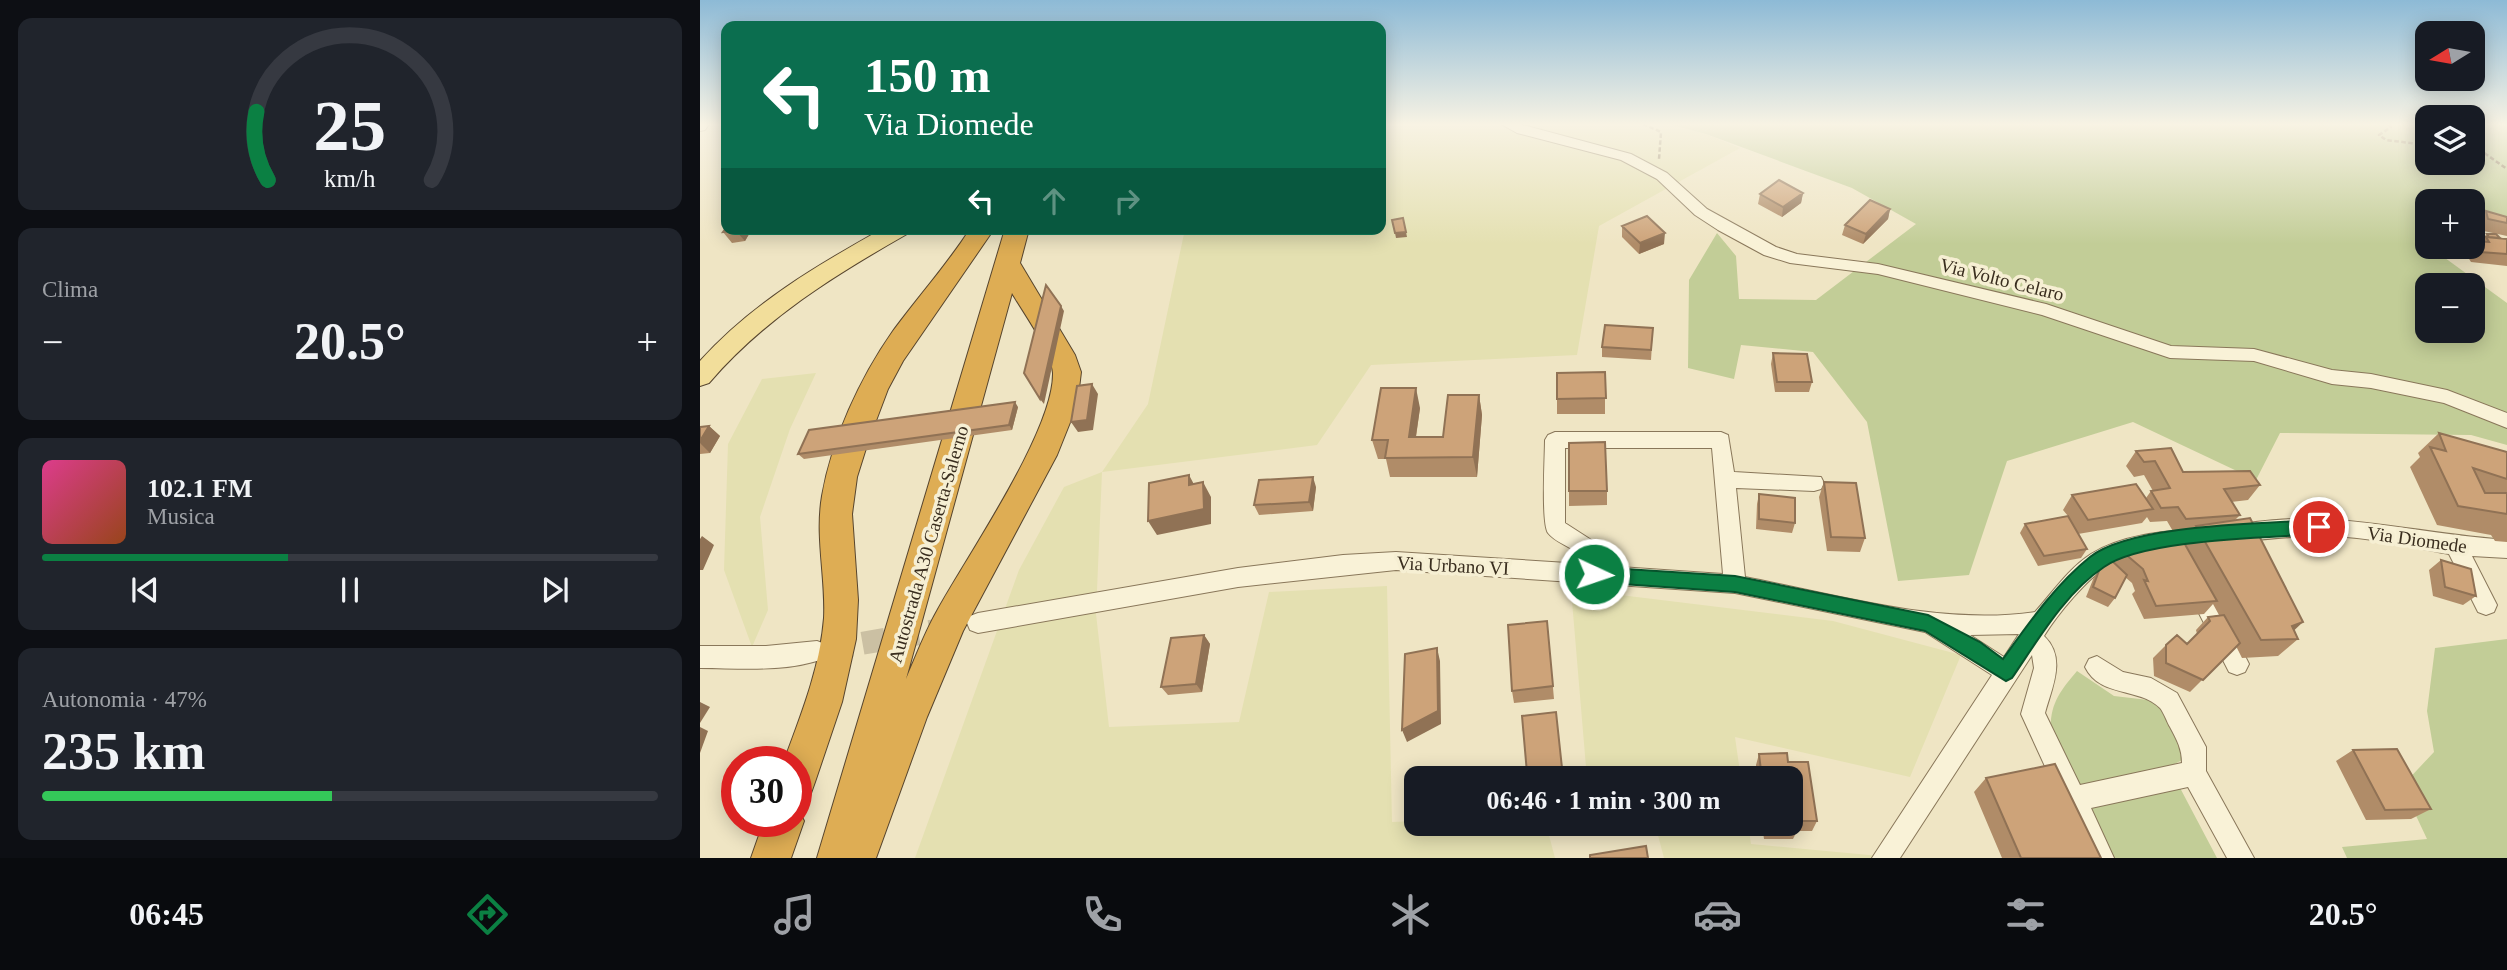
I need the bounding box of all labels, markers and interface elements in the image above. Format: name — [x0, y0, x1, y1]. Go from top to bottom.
north arrow — [2415, 21, 2485, 91]
map controls — [2415, 21, 2485, 343]
text: 150 m — [864, 48, 991, 103]
icon: left — [749, 49, 840, 140]
text: 25 — [314, 85, 386, 166]
button: layers — [2415, 105, 2485, 175]
text: Via Diomede — [864, 106, 1034, 142]
text: km/h — [324, 165, 376, 192]
icon: left — [962, 182, 1000, 220]
icon: ahead — [1035, 182, 1073, 220]
icon: right — [1108, 182, 1146, 220]
button: + — [2415, 189, 2485, 259]
street label: Via Volto Celaro — [1938, 254, 2066, 305]
button: − — [2415, 273, 2485, 343]
text: Clima — [42, 277, 98, 302]
text: 20.5° — [294, 313, 406, 370]
text: − — [42, 321, 63, 363]
text: + — [637, 321, 658, 363]
street label: Autostrada A30 Caserta-Salerno — [884, 423, 972, 665]
text: 102.1 FM — [147, 474, 252, 503]
pin — [2289, 497, 2349, 557]
text: Musica — [147, 504, 215, 529]
icon: arrive — [2300, 508, 2338, 546]
street label: Via Diomede — [2366, 522, 2468, 557]
position arrow — [1557, 537, 1631, 611]
street label: Via Urbano VI — [1396, 552, 1510, 579]
icon: previous — [126, 571, 164, 609]
icon: pause — [331, 571, 369, 609]
icon: next — [536, 571, 574, 609]
text: Autonomia · 47% — [42, 687, 207, 712]
text: 235 km — [42, 723, 205, 780]
speed limit sign: 30 — [721, 746, 812, 837]
text: 06:46 · 1 min · 300 m — [1487, 786, 1721, 815]
icon: directions — [463, 890, 512, 939]
icon: music — [770, 890, 819, 939]
icon: phone — [1078, 890, 1127, 939]
icon: climate — [1386, 890, 1435, 939]
icon: car — [1693, 890, 1742, 939]
icon: filters — [2001, 890, 2050, 939]
text: 06:45 — [129, 896, 204, 932]
text: 20.5° — [2309, 896, 2378, 932]

